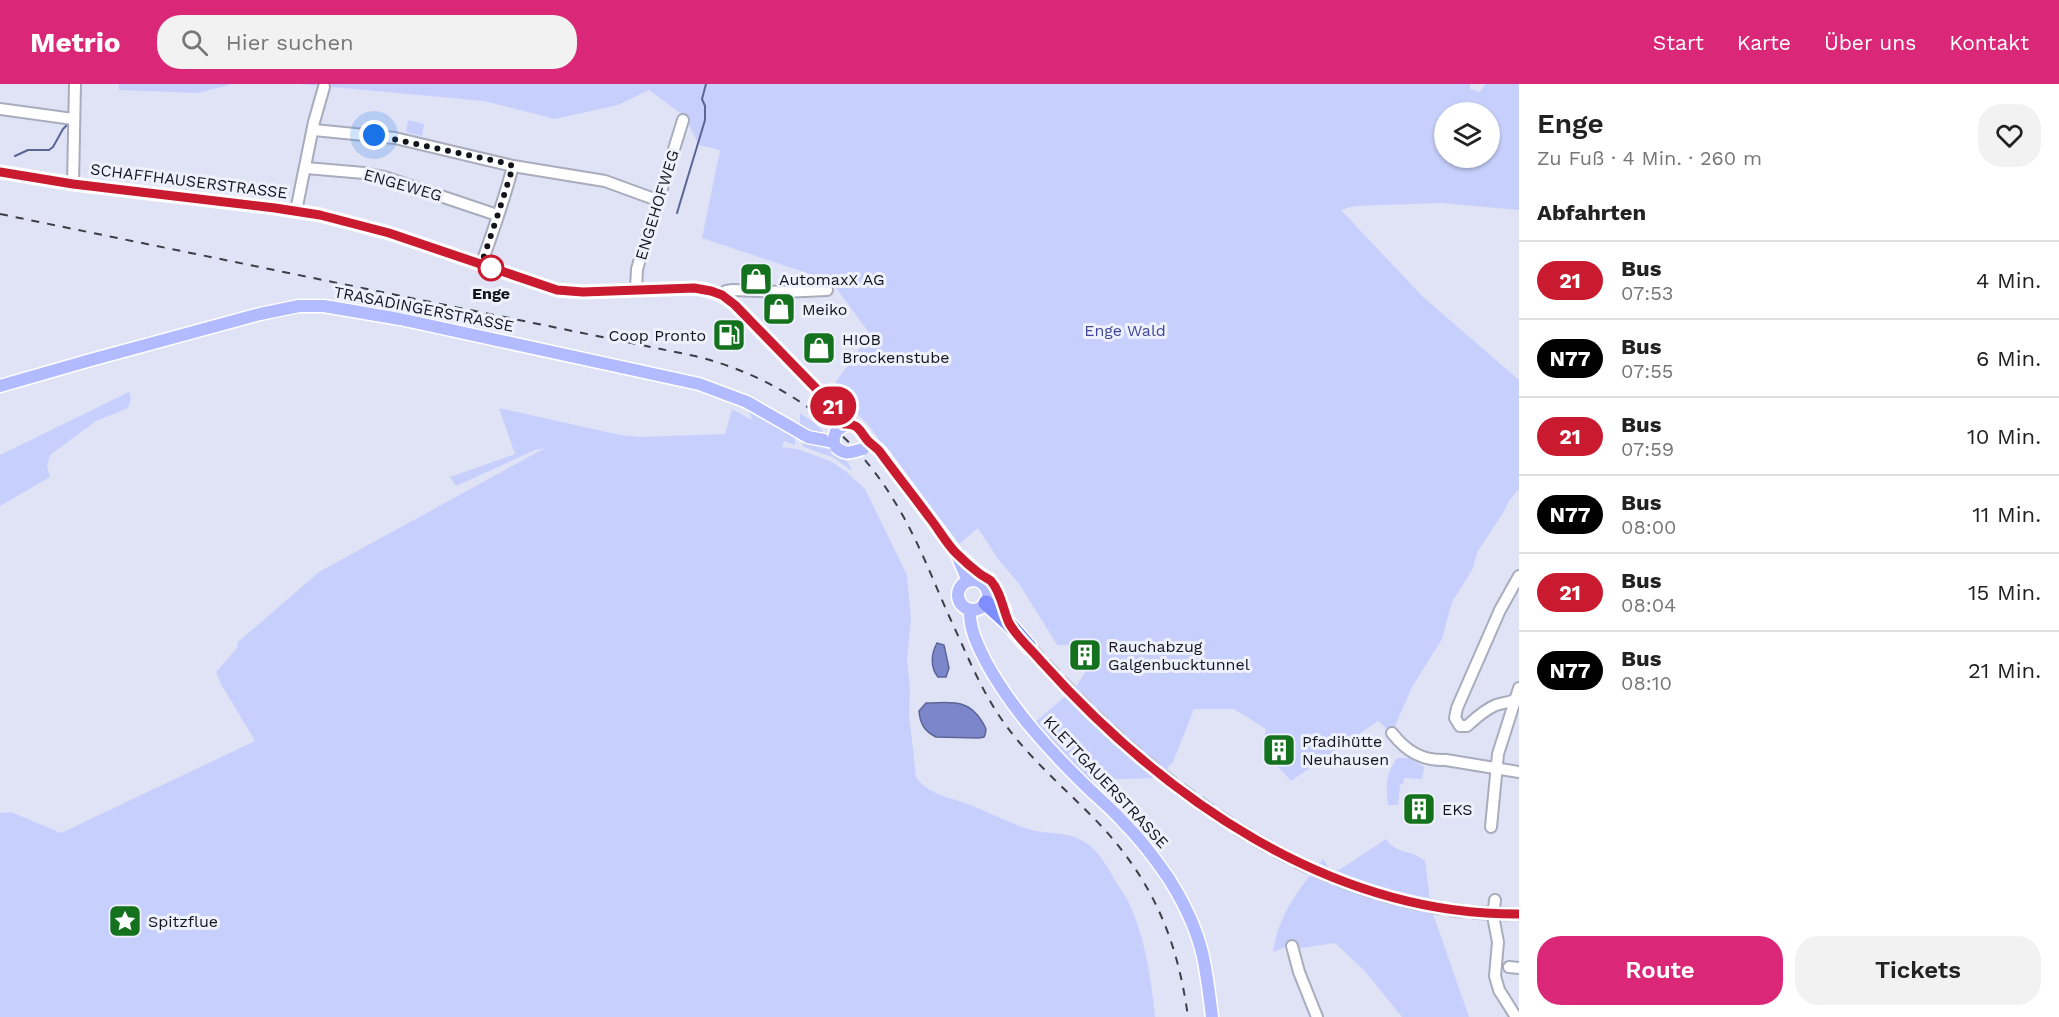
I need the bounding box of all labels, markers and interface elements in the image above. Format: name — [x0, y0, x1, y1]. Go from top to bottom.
search box — [157, 15, 577, 69]
text: Metrio — [30, 26, 121, 59]
icon: search — [178, 26, 211, 59]
text: Hier suchen — [226, 30, 354, 55]
text: Start — [1653, 30, 1704, 55]
text: Karte — [1737, 30, 1791, 55]
text: Über uns — [1824, 30, 1916, 55]
text: Kontakt — [1949, 30, 2029, 55]
map controls — [1434, 102, 1500, 168]
button: layers — [1434, 102, 1500, 168]
button: heart — [1978, 104, 2041, 167]
text: Enge — [1537, 107, 1604, 140]
your location — [359, 120, 389, 150]
text: Zu Fuß · 4 Min. · 260 m — [1537, 146, 1762, 170]
street label: ENGEHOFWEG — [631, 148, 683, 262]
street label: SCHAFFHAUSERSTRASSE — [89, 159, 289, 203]
street label: ENGEWEG — [362, 165, 444, 205]
text: Abfahrten — [1537, 200, 1646, 225]
marker: Enge — [478, 255, 504, 281]
text: Bus — [1621, 256, 1661, 281]
shop icon: AutomaxX AG — [738, 261, 774, 297]
text: 21 — [1559, 268, 1581, 293]
text: 4 Min. — [1976, 268, 2041, 293]
place label: AutomaxX AG — [779, 270, 885, 289]
text: 07:53 — [1621, 281, 1673, 305]
street label: TRASADINGERSTRASSE — [332, 282, 516, 336]
place label: Enge — [472, 284, 510, 303]
shop icon: Meiko — [761, 291, 797, 327]
place label: Meiko — [802, 300, 847, 319]
fuel station icon: Coop Pronto — [711, 317, 747, 353]
park label: Enge Wald — [1084, 321, 1166, 340]
place label: Coop Pronto — [609, 326, 706, 345]
shop icon: HIOB Brockenstube — [801, 330, 837, 366]
place label: HIOB Brockenstube — [842, 330, 949, 367]
text: Bus — [1621, 334, 1661, 359]
text: N77 — [1549, 346, 1591, 371]
text: 6 Min. — [1976, 346, 2041, 371]
text: 07:55 — [1621, 359, 1673, 383]
line badge: 21 — [806, 386, 860, 426]
text: 21 — [822, 394, 844, 419]
text: Bus — [1621, 412, 1661, 437]
text: 21 — [1559, 424, 1581, 449]
text: 10 Min. — [1967, 424, 2041, 449]
text: 07:59 — [1621, 437, 1674, 461]
text: Bus — [1621, 490, 1661, 515]
text: N77 — [1549, 502, 1591, 527]
text: 11 Min. — [1972, 502, 2041, 527]
text: 08:00 — [1621, 515, 1677, 539]
text: Bus — [1621, 568, 1661, 593]
text: 21 — [1559, 580, 1581, 605]
text: 15 Min. — [1968, 580, 2041, 605]
text: 08:04 — [1621, 593, 1676, 617]
building icon: Rauchabzug Galgenbucktunnel — [1067, 637, 1103, 673]
place label: Rauchabzug Galgenbucktunnel — [1108, 637, 1250, 674]
text: Bus — [1621, 646, 1661, 671]
text: N77 — [1549, 658, 1591, 683]
text: 21 Min. — [1968, 658, 2041, 683]
text: 08:10 — [1621, 671, 1672, 695]
street label: KLETTGAUERSTRASSE — [1040, 712, 1172, 852]
building icon: Pfadihütte Neuhausen — [1261, 732, 1297, 768]
place label: Pfadihütte Neuhausen — [1302, 732, 1389, 769]
building icon: EKS — [1401, 791, 1437, 827]
place label: EKS — [1442, 800, 1473, 819]
place icon: Spitzflue — [107, 903, 143, 939]
place label: Spitzflue — [148, 912, 218, 931]
button: Route — [1537, 936, 1783, 1005]
button: Tickets — [1795, 936, 2041, 1005]

